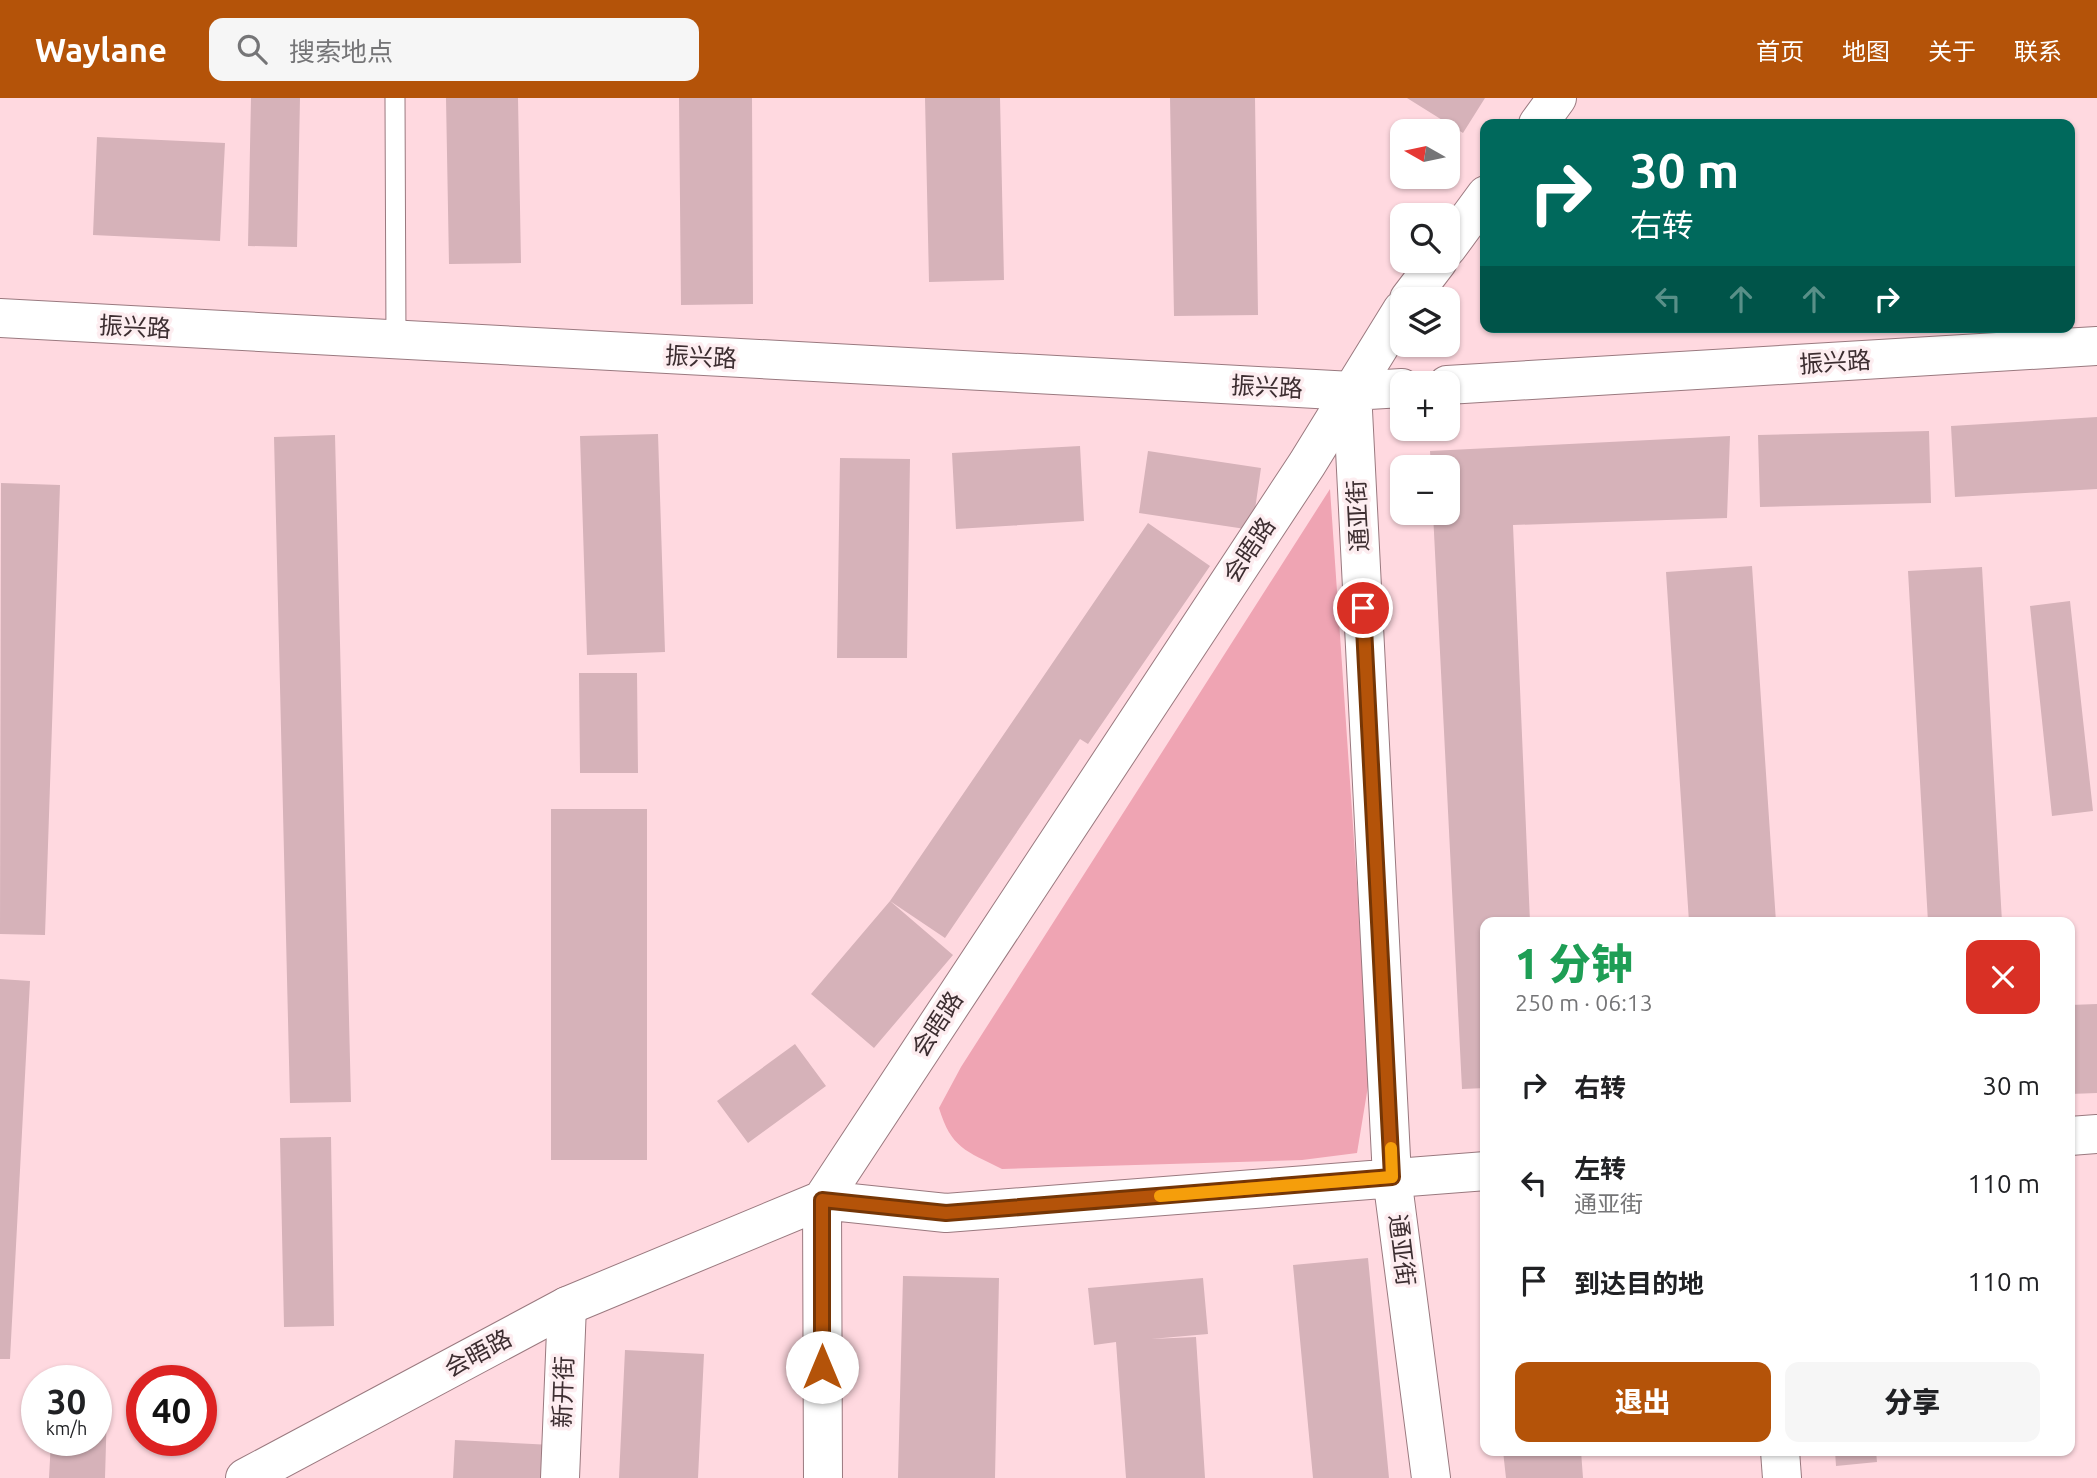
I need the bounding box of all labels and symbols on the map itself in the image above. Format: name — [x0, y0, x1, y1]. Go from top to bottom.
north arrow — [1390, 119, 1460, 189]
street label: 振兴路 — [98, 312, 172, 342]
street label: 振兴路 — [664, 342, 738, 372]
street label: 振兴路 — [1798, 346, 1872, 378]
street label: 振兴路 — [1230, 372, 1304, 402]
street label: 通亚街 — [1343, 479, 1373, 553]
street label: 会晤路 — [1218, 513, 1280, 587]
pin — [1333, 578, 1393, 638]
street label: 会晤路 — [906, 986, 968, 1062]
street label: 通亚街 — [1384, 1213, 1420, 1287]
street label: 会晤路 — [440, 1324, 516, 1382]
position arrow — [785, 1330, 859, 1404]
street label: 新开街 — [548, 1356, 578, 1428]
speed limit sign: 40 — [126, 1365, 217, 1456]

